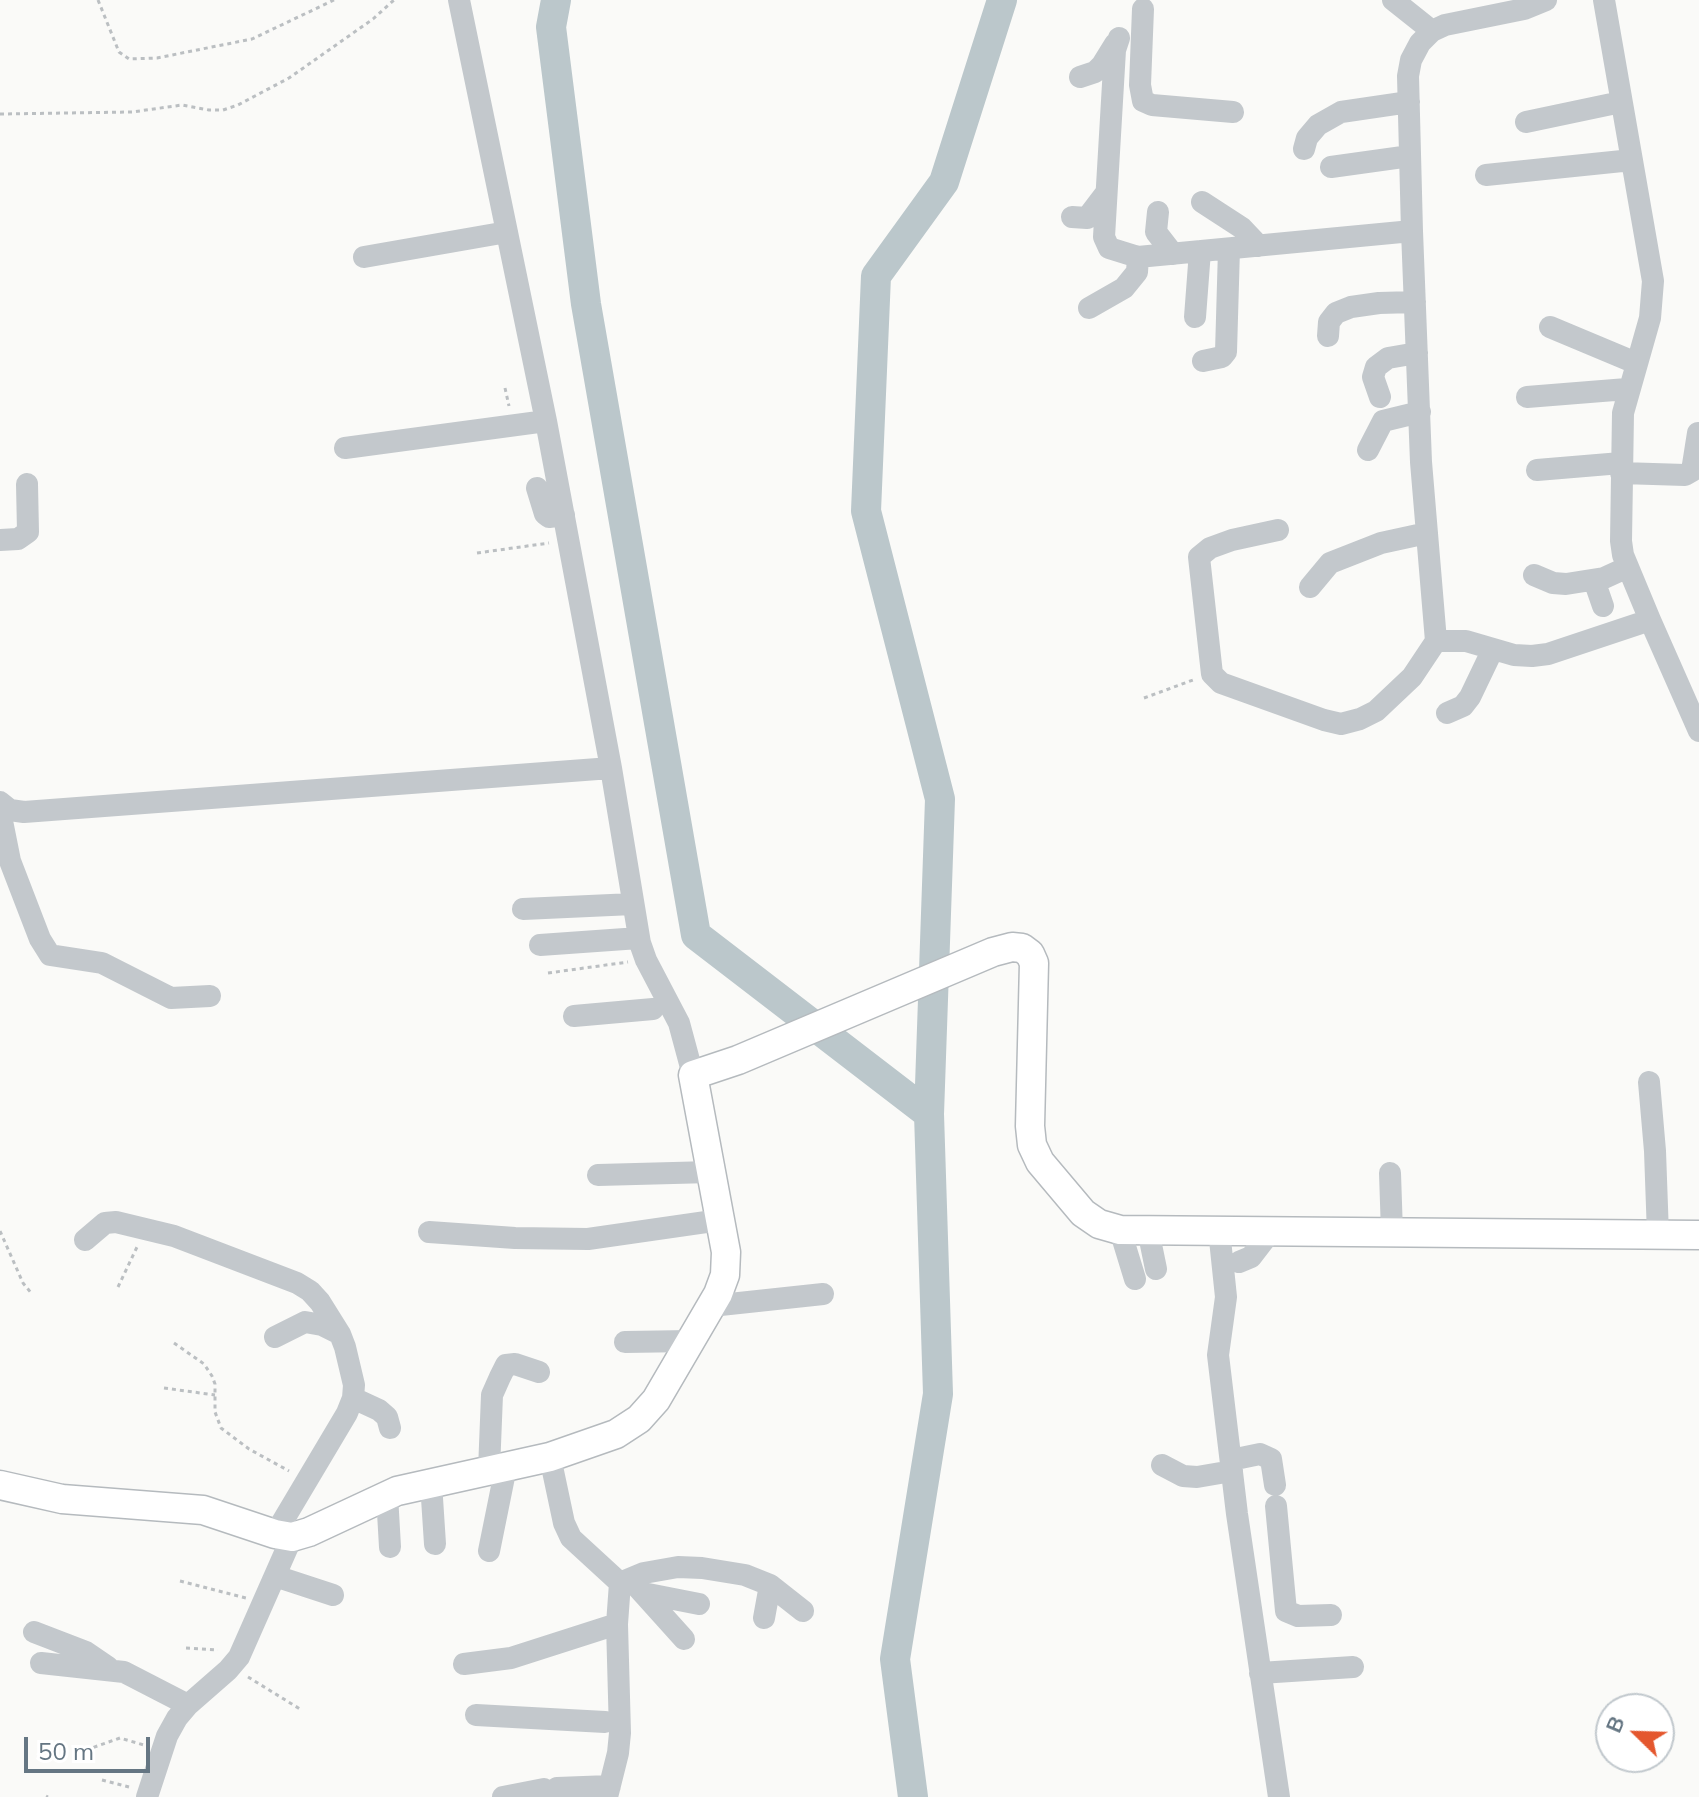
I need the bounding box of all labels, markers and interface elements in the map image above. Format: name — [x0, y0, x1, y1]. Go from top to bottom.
north arrow — [1595, 1693, 1675, 1773]
text: B — [1599, 1712, 1631, 1737]
scale bar — [28, 1721, 154, 1771]
text: 50 m — [38, 1736, 94, 1766]

